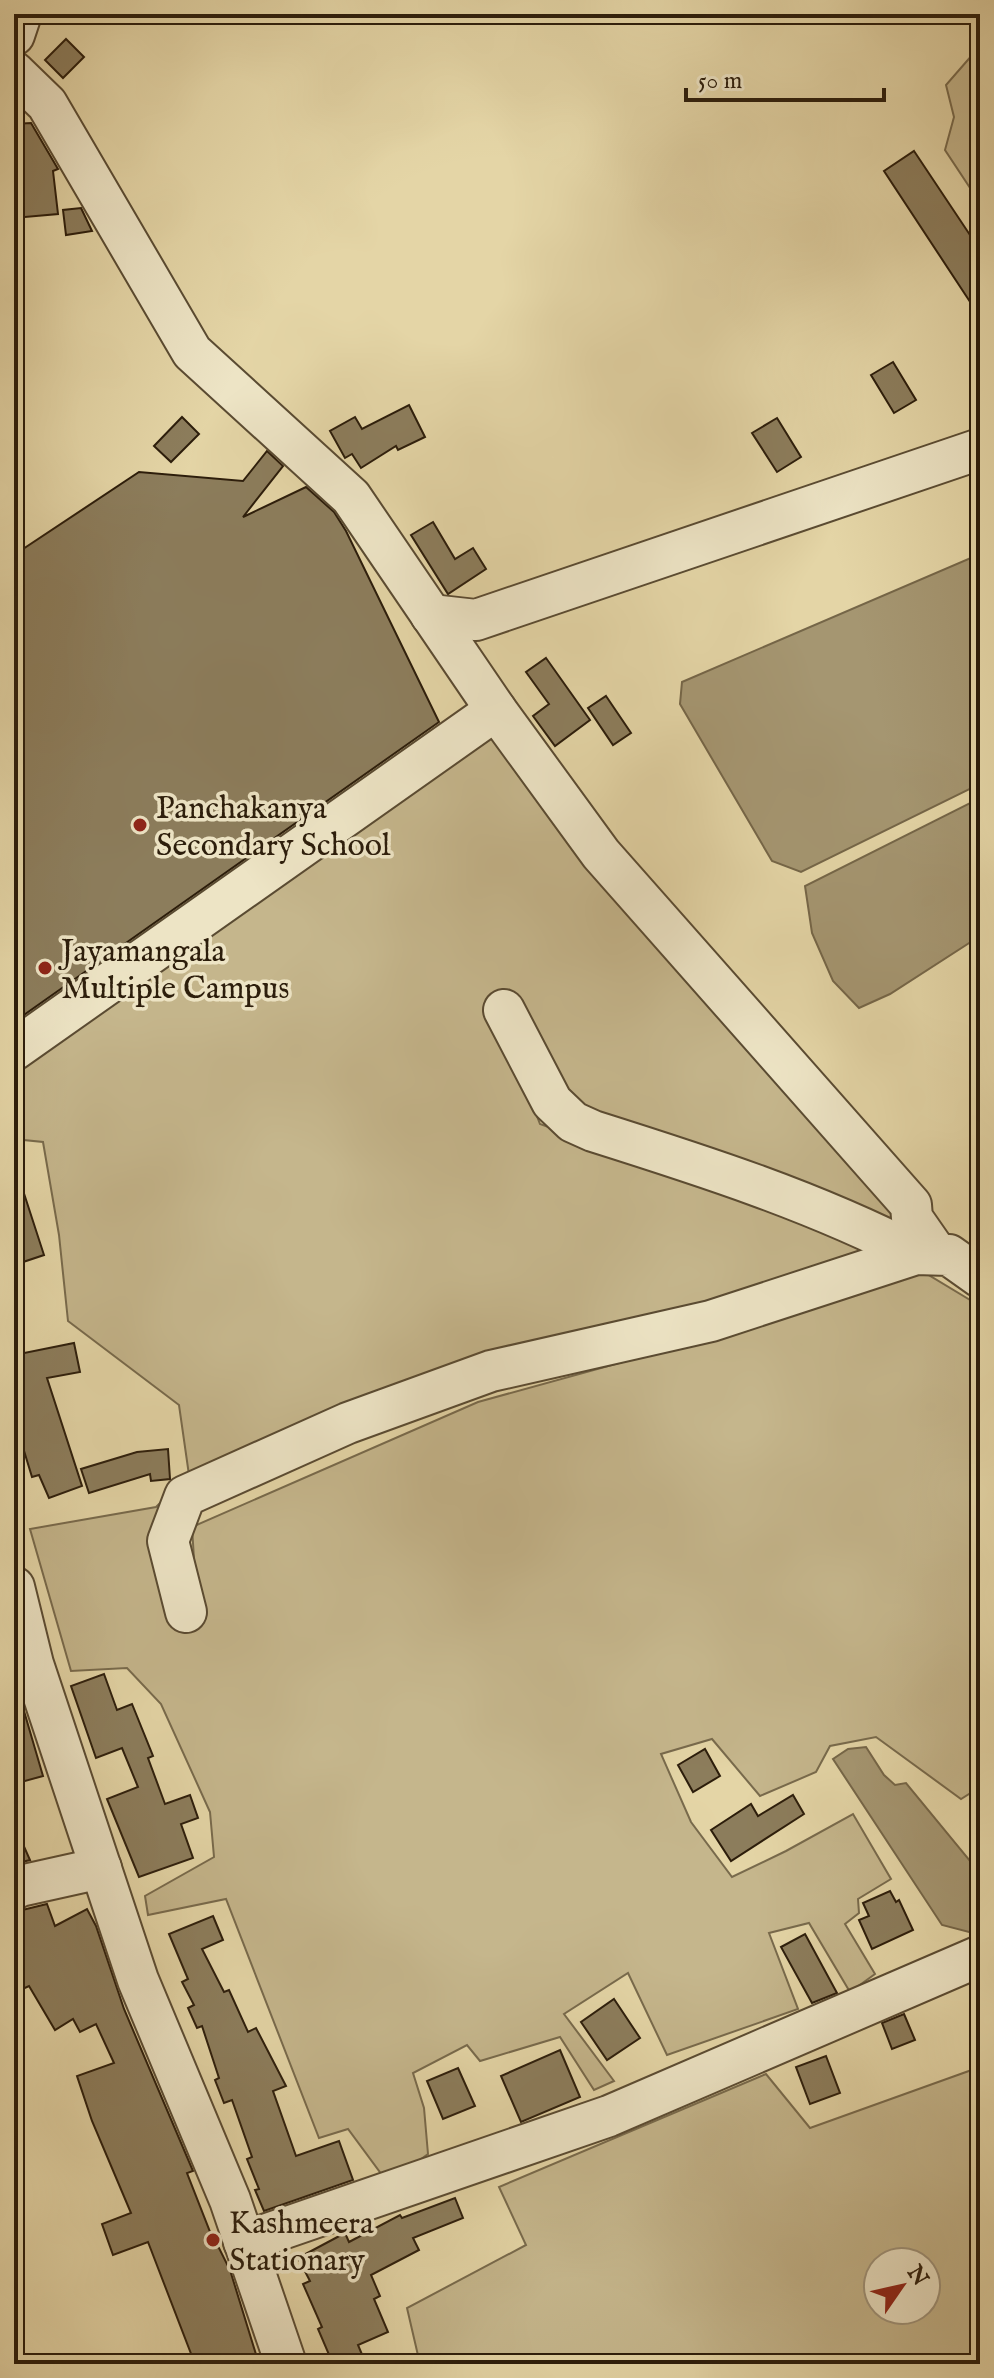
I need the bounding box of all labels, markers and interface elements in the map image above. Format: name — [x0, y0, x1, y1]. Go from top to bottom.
scale bar — [686, 52, 884, 102]
text: 50 m — [698, 66, 742, 97]
place label: Panchakanya Secondary School — [156, 789, 391, 867]
marker: Panchakanya Secondary School — [131, 816, 149, 834]
place label: Jayamangala Multiple Campus — [58, 932, 289, 1010]
marker: Jayamangala Multiple Campus — [36, 959, 54, 977]
place label: Kashmeera Stationary — [229, 2204, 374, 2282]
marker: Kashmeera Stationary — [204, 2231, 222, 2249]
north arrow — [862, 2246, 942, 2326]
text: N — [899, 2259, 934, 2292]

